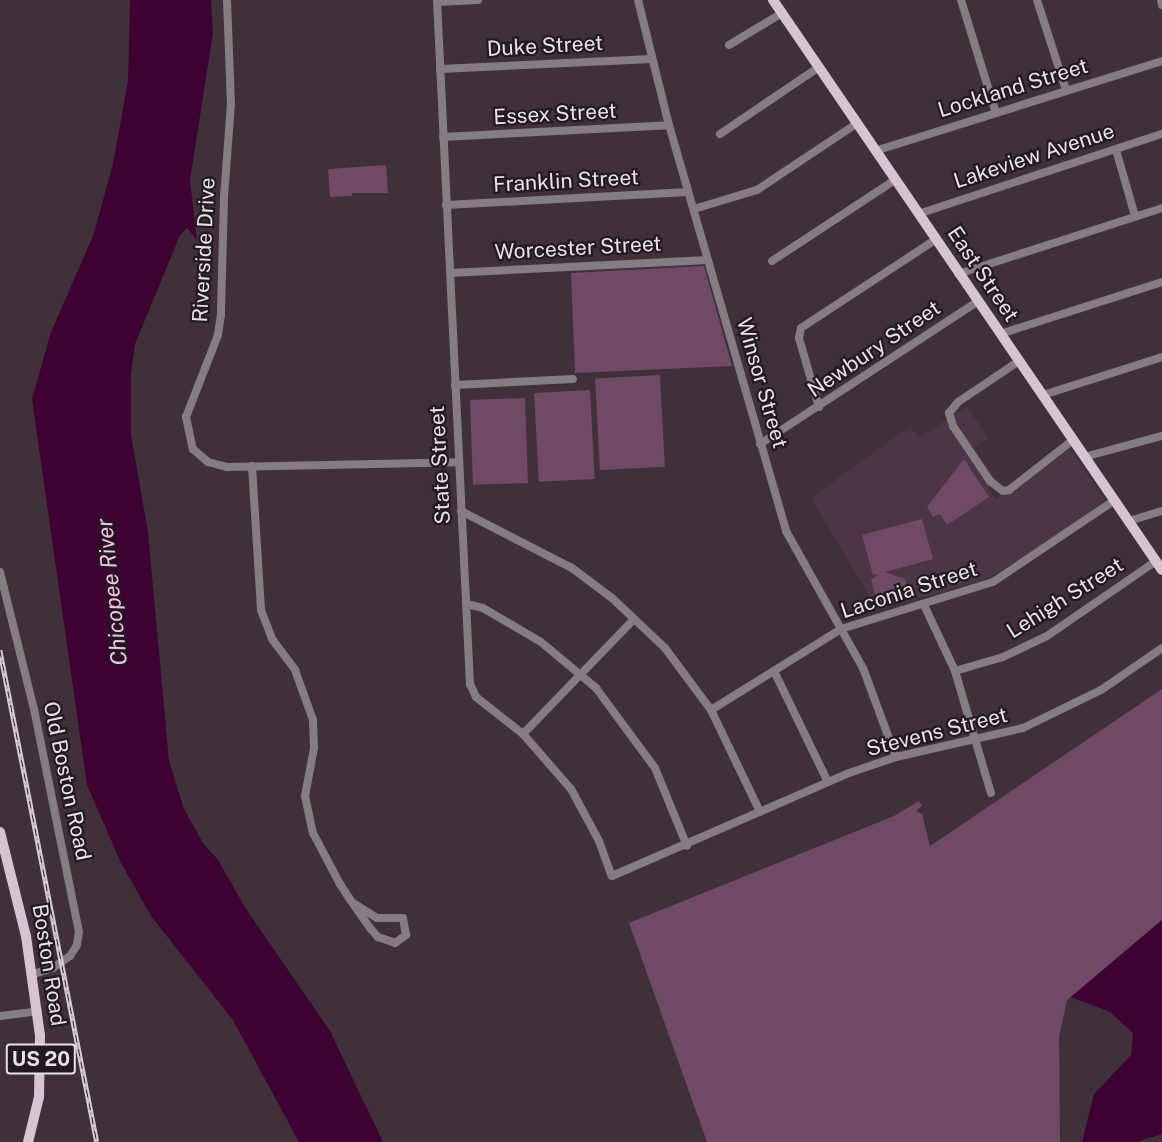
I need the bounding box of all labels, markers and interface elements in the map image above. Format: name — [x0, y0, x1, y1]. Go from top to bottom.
street label: Duke Street — [486, 30, 604, 62]
street label: Lockland Street — [935, 53, 1091, 123]
street label: Essex Street — [493, 98, 617, 130]
street label: Lakeview Avenue — [950, 118, 1118, 194]
street label: Franklin Street — [492, 165, 640, 197]
street label: Riverside Drive — [188, 177, 220, 323]
street label: East Street — [942, 222, 1024, 326]
street label: Worcester Street — [494, 231, 662, 265]
street label: Newbury Street — [803, 295, 945, 403]
street label: Winsor Street — [731, 315, 793, 451]
street label: State Street — [424, 405, 456, 525]
water label: Chicopee River — [91, 517, 133, 667]
street label: Lehigh Street — [1002, 552, 1128, 644]
street label: Laconia Street — [838, 556, 980, 624]
street label: Old Boston Road — [38, 699, 96, 863]
street label: Stevens Street — [864, 702, 1010, 762]
street label: Boston Road — [27, 902, 71, 1028]
road number: US 20 — [5, 1042, 77, 1076]

